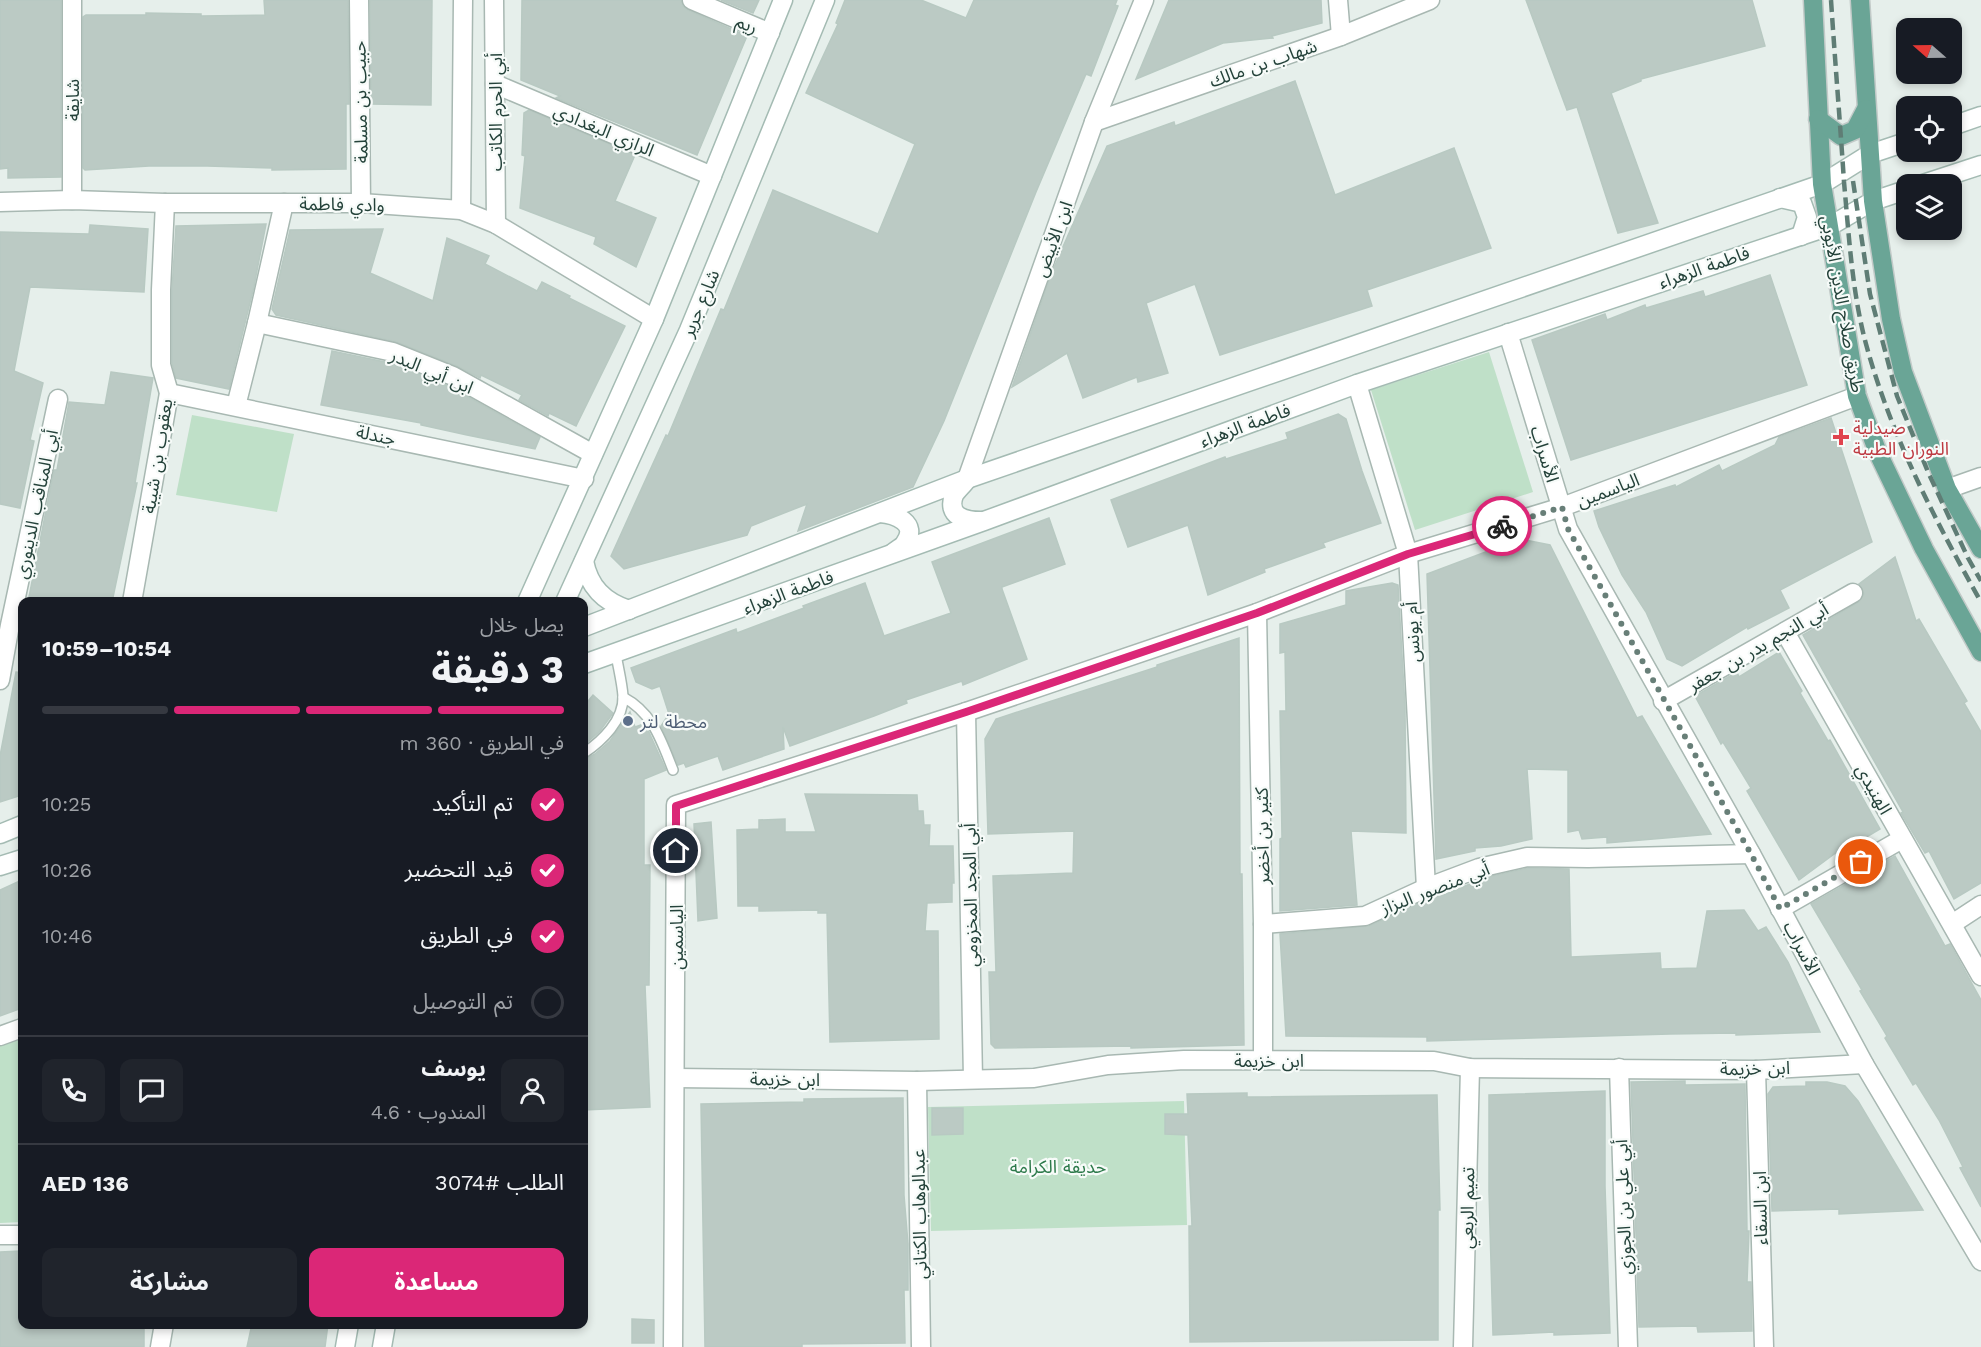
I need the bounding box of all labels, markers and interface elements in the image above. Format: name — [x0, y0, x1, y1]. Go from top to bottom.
street label: ريم — [732, 10, 761, 41]
north arrow — [1896, 18, 1962, 84]
map controls — [1896, 18, 1962, 240]
street label: شهاب بن مالك — [1206, 35, 1320, 92]
street label: حبيب بن مسلمة — [348, 40, 373, 164]
street label: أبي الحرم الكاتب — [484, 53, 510, 171]
street label: شايقة — [62, 79, 83, 121]
button: locate — [1896, 96, 1962, 162]
street label: الرازي البغدادي — [549, 99, 657, 163]
button: layers — [1896, 174, 1962, 240]
street label: وادي فاطمة — [299, 193, 385, 218]
street label: ابن الأبيض — [1030, 198, 1077, 280]
street label: طريق صلاح الدين الأيوبي — [1814, 214, 1869, 395]
street label: فاطمة الزهراء — [1656, 242, 1753, 293]
street label: شارع جرير — [676, 266, 727, 342]
street label: ابن أبي البدر — [385, 343, 477, 401]
street label: يعقوب بن شيبة — [138, 397, 177, 515]
street label: فاطمة الزهراء — [1197, 399, 1293, 452]
place label: صيدلية النوران الطبية — [1853, 417, 1949, 460]
street label: جندلة — [354, 421, 398, 449]
street label: الأسراب — [1526, 423, 1563, 485]
street label: أبي المناقب الدينوري — [10, 427, 65, 581]
marker: صيدلية النوران الطبية — [1834, 430, 1848, 444]
street label: الياسمين — [1574, 468, 1643, 512]
courier — [1472, 496, 1532, 556]
icon: bike — [1486, 510, 1519, 543]
street label: فاطمة الزهراء — [740, 566, 836, 619]
street label: أبي النجم بدر بن جعفر — [1683, 598, 1834, 699]
street label: أم يونس — [1400, 601, 1428, 663]
text: يصل خلال — [480, 613, 564, 637]
text: 10:54–10:59 — [42, 636, 171, 661]
text: 3 دقيقة — [432, 647, 564, 692]
place label: محطة لتر — [639, 711, 707, 733]
marker: محطة لتر — [621, 714, 635, 728]
text: في الطريق · 360 m — [400, 731, 564, 755]
street label: الهنيدي — [1849, 760, 1896, 819]
street label: كثير بن أخضر — [1250, 787, 1274, 886]
icon: check — [531, 788, 564, 821]
text: تم التأكيد — [432, 791, 513, 816]
text: 10:25 — [42, 792, 91, 816]
street label: أبي المجد المخزومي — [958, 823, 985, 967]
pin — [650, 825, 701, 876]
icon: home — [659, 834, 692, 867]
pin — [1835, 836, 1886, 887]
icon: bag — [1844, 845, 1877, 878]
icon: check — [531, 854, 564, 887]
text: قيد التحضير — [405, 857, 513, 882]
street label: أبي منصور البزاز — [1376, 857, 1494, 922]
text: 10:26 — [42, 858, 92, 882]
street label: الياسمين — [666, 904, 688, 970]
street label: الأسراب — [1778, 918, 1825, 979]
icon: check — [531, 920, 564, 953]
text: في الطريق — [420, 923, 513, 948]
text: 10:46 — [42, 924, 93, 948]
text: تم التوصيل — [413, 989, 513, 1014]
street label: ابن خزيمة — [1234, 1050, 1304, 1072]
text: يوسف — [421, 1056, 486, 1081]
street label: ابن خزيمة — [1720, 1057, 1790, 1080]
button: phone — [42, 1059, 105, 1122]
button: chat — [120, 1059, 183, 1122]
button: person — [501, 1059, 564, 1122]
street label: ابن خزيمة — [750, 1068, 820, 1091]
text: المندوب · 4.6 — [371, 1100, 486, 1124]
street label: أبي علي بن الجوزي — [1610, 1139, 1639, 1275]
street label: عبدالوهاب الكتاني — [907, 1149, 934, 1279]
park label: حديقة الكرامة — [1010, 1156, 1106, 1178]
street label: تميم الربعي — [1456, 1167, 1481, 1249]
text: الطلب #3074 — [435, 1170, 564, 1195]
text: AED 136 — [42, 1171, 129, 1196]
street label: ابن السقاء — [1749, 1171, 1772, 1245]
button: مشاركة — [42, 1248, 297, 1317]
button: مساعدة — [309, 1248, 564, 1317]

